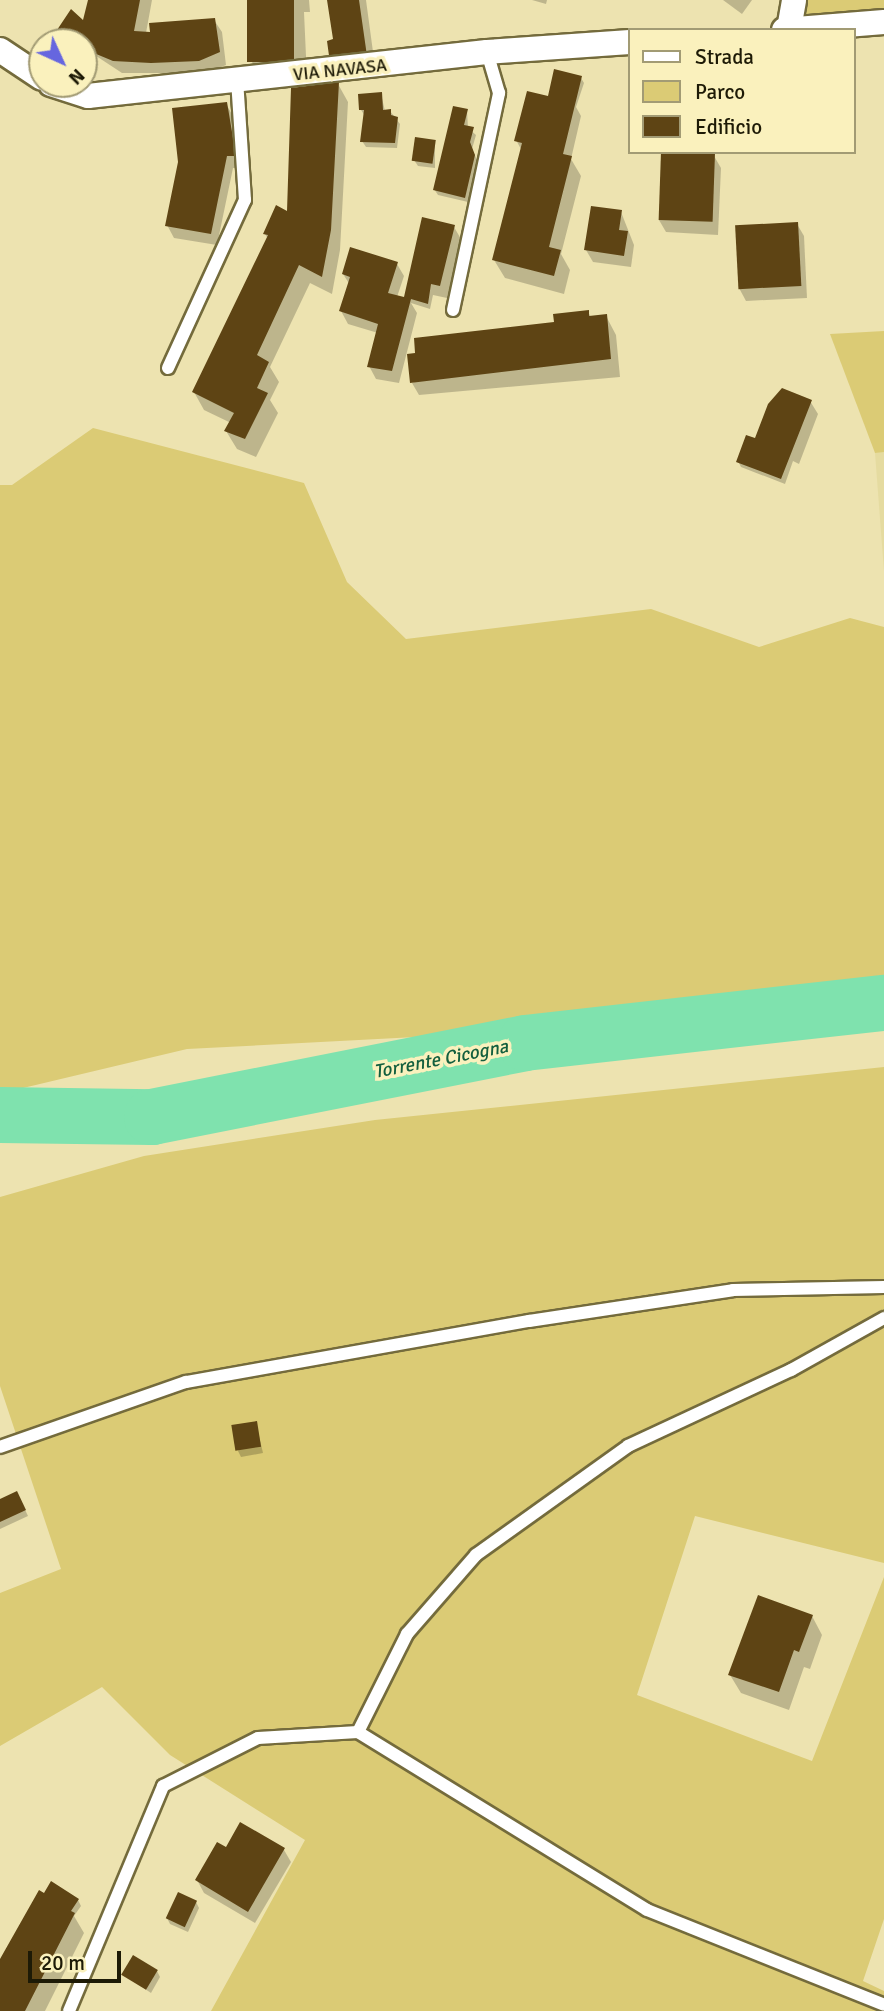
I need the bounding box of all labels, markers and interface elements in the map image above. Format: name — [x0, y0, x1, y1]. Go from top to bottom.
north arrow — [28, 28, 98, 98]
legend — [628, 28, 856, 154]
text: Strada — [695, 44, 754, 70]
street label: VIA NAVASA — [292, 54, 388, 86]
text: N — [63, 63, 90, 90]
text: Parco — [695, 79, 745, 105]
text: Edificio — [695, 114, 762, 140]
water label: Torrente Cicogna — [372, 1036, 510, 1084]
scale bar — [32, 1938, 124, 1982]
text: 20 m — [41, 1950, 85, 1976]

